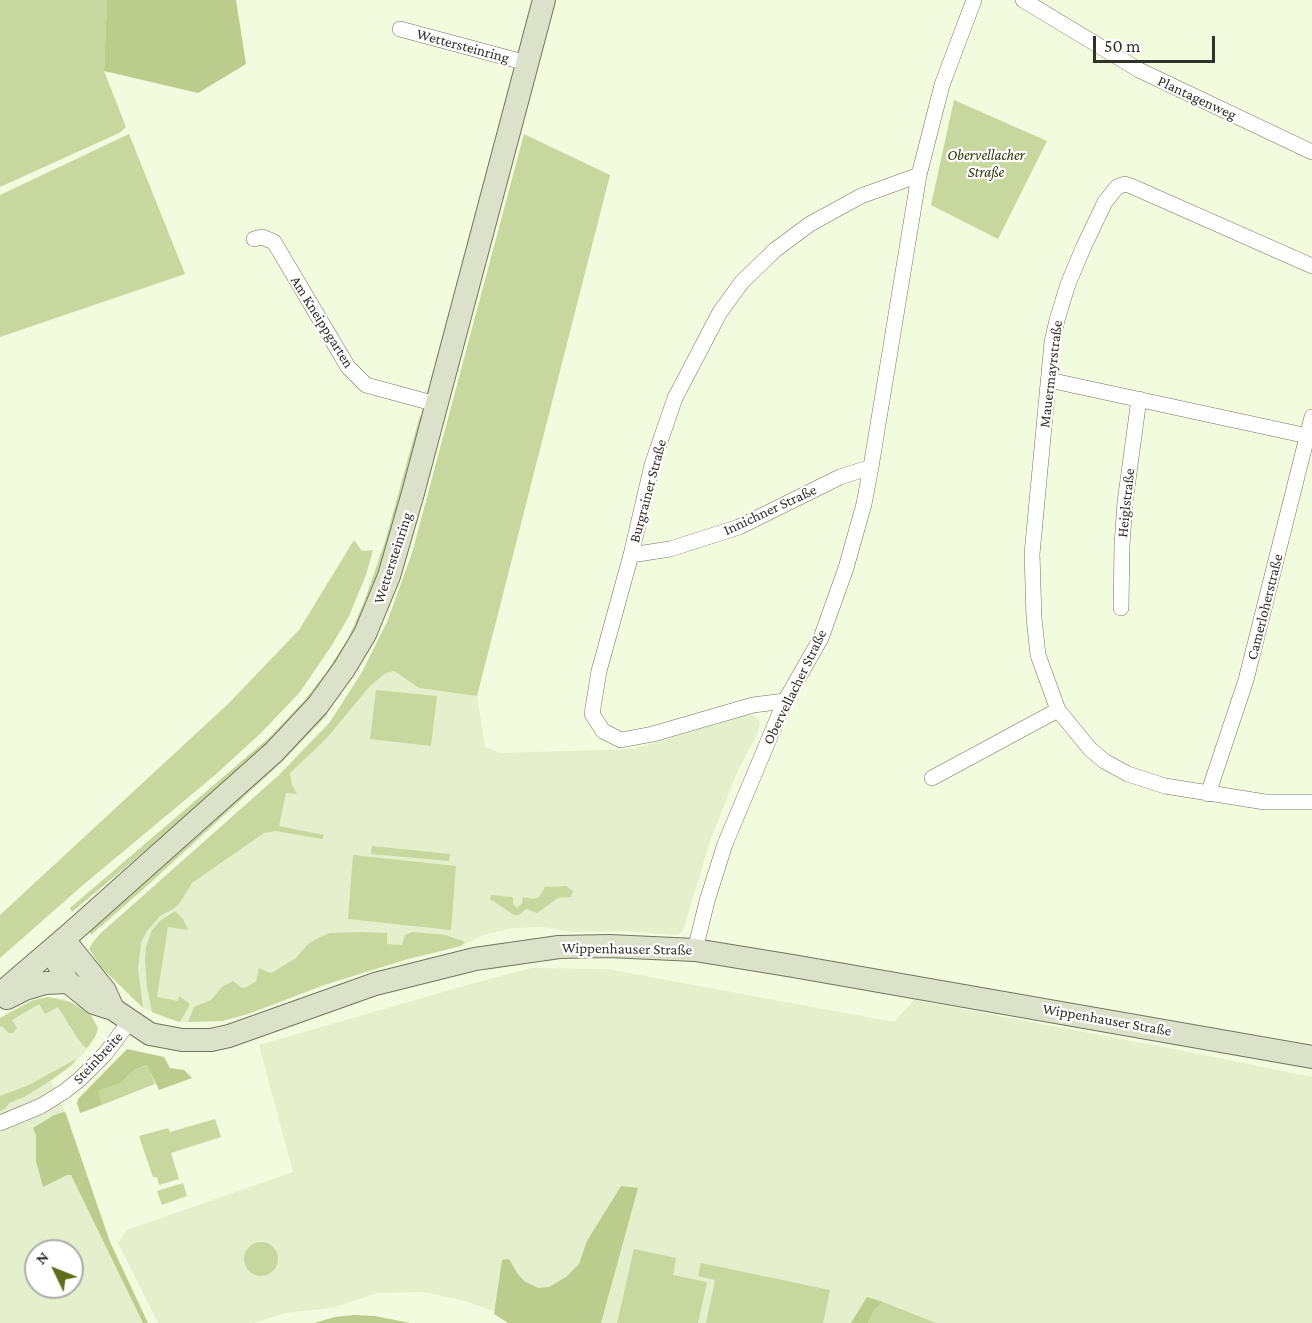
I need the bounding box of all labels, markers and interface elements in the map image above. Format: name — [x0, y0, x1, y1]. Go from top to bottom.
scale bar — [1096, 24, 1218, 62]
street label: Wettersteinring — [415, 25, 511, 67]
text: 50 m — [1104, 36, 1141, 56]
street label: Plantagenweg — [1155, 72, 1239, 124]
park label: Obervellacher Straße — [947, 146, 1025, 181]
street label: Am Kneippgarten — [286, 273, 358, 371]
street label: Mauermayrstraße — [1035, 319, 1067, 429]
street label: Burgrainer Straße — [626, 437, 670, 545]
street label: Heiglstraße — [1113, 468, 1139, 538]
street label: Innichner Straße — [721, 481, 819, 539]
street label: Wettersteinring — [370, 510, 416, 606]
street label: Camerloherstraße — [1243, 552, 1287, 662]
street label: Obervellacher Straße — [759, 627, 831, 747]
street label: Wippenhauser Straße — [562, 939, 692, 959]
street label: Wippenhauser Straße — [1041, 1000, 1173, 1040]
street label: Steinbreite — [69, 1028, 127, 1088]
north arrow — [24, 1239, 84, 1299]
text: N — [32, 1248, 52, 1268]

